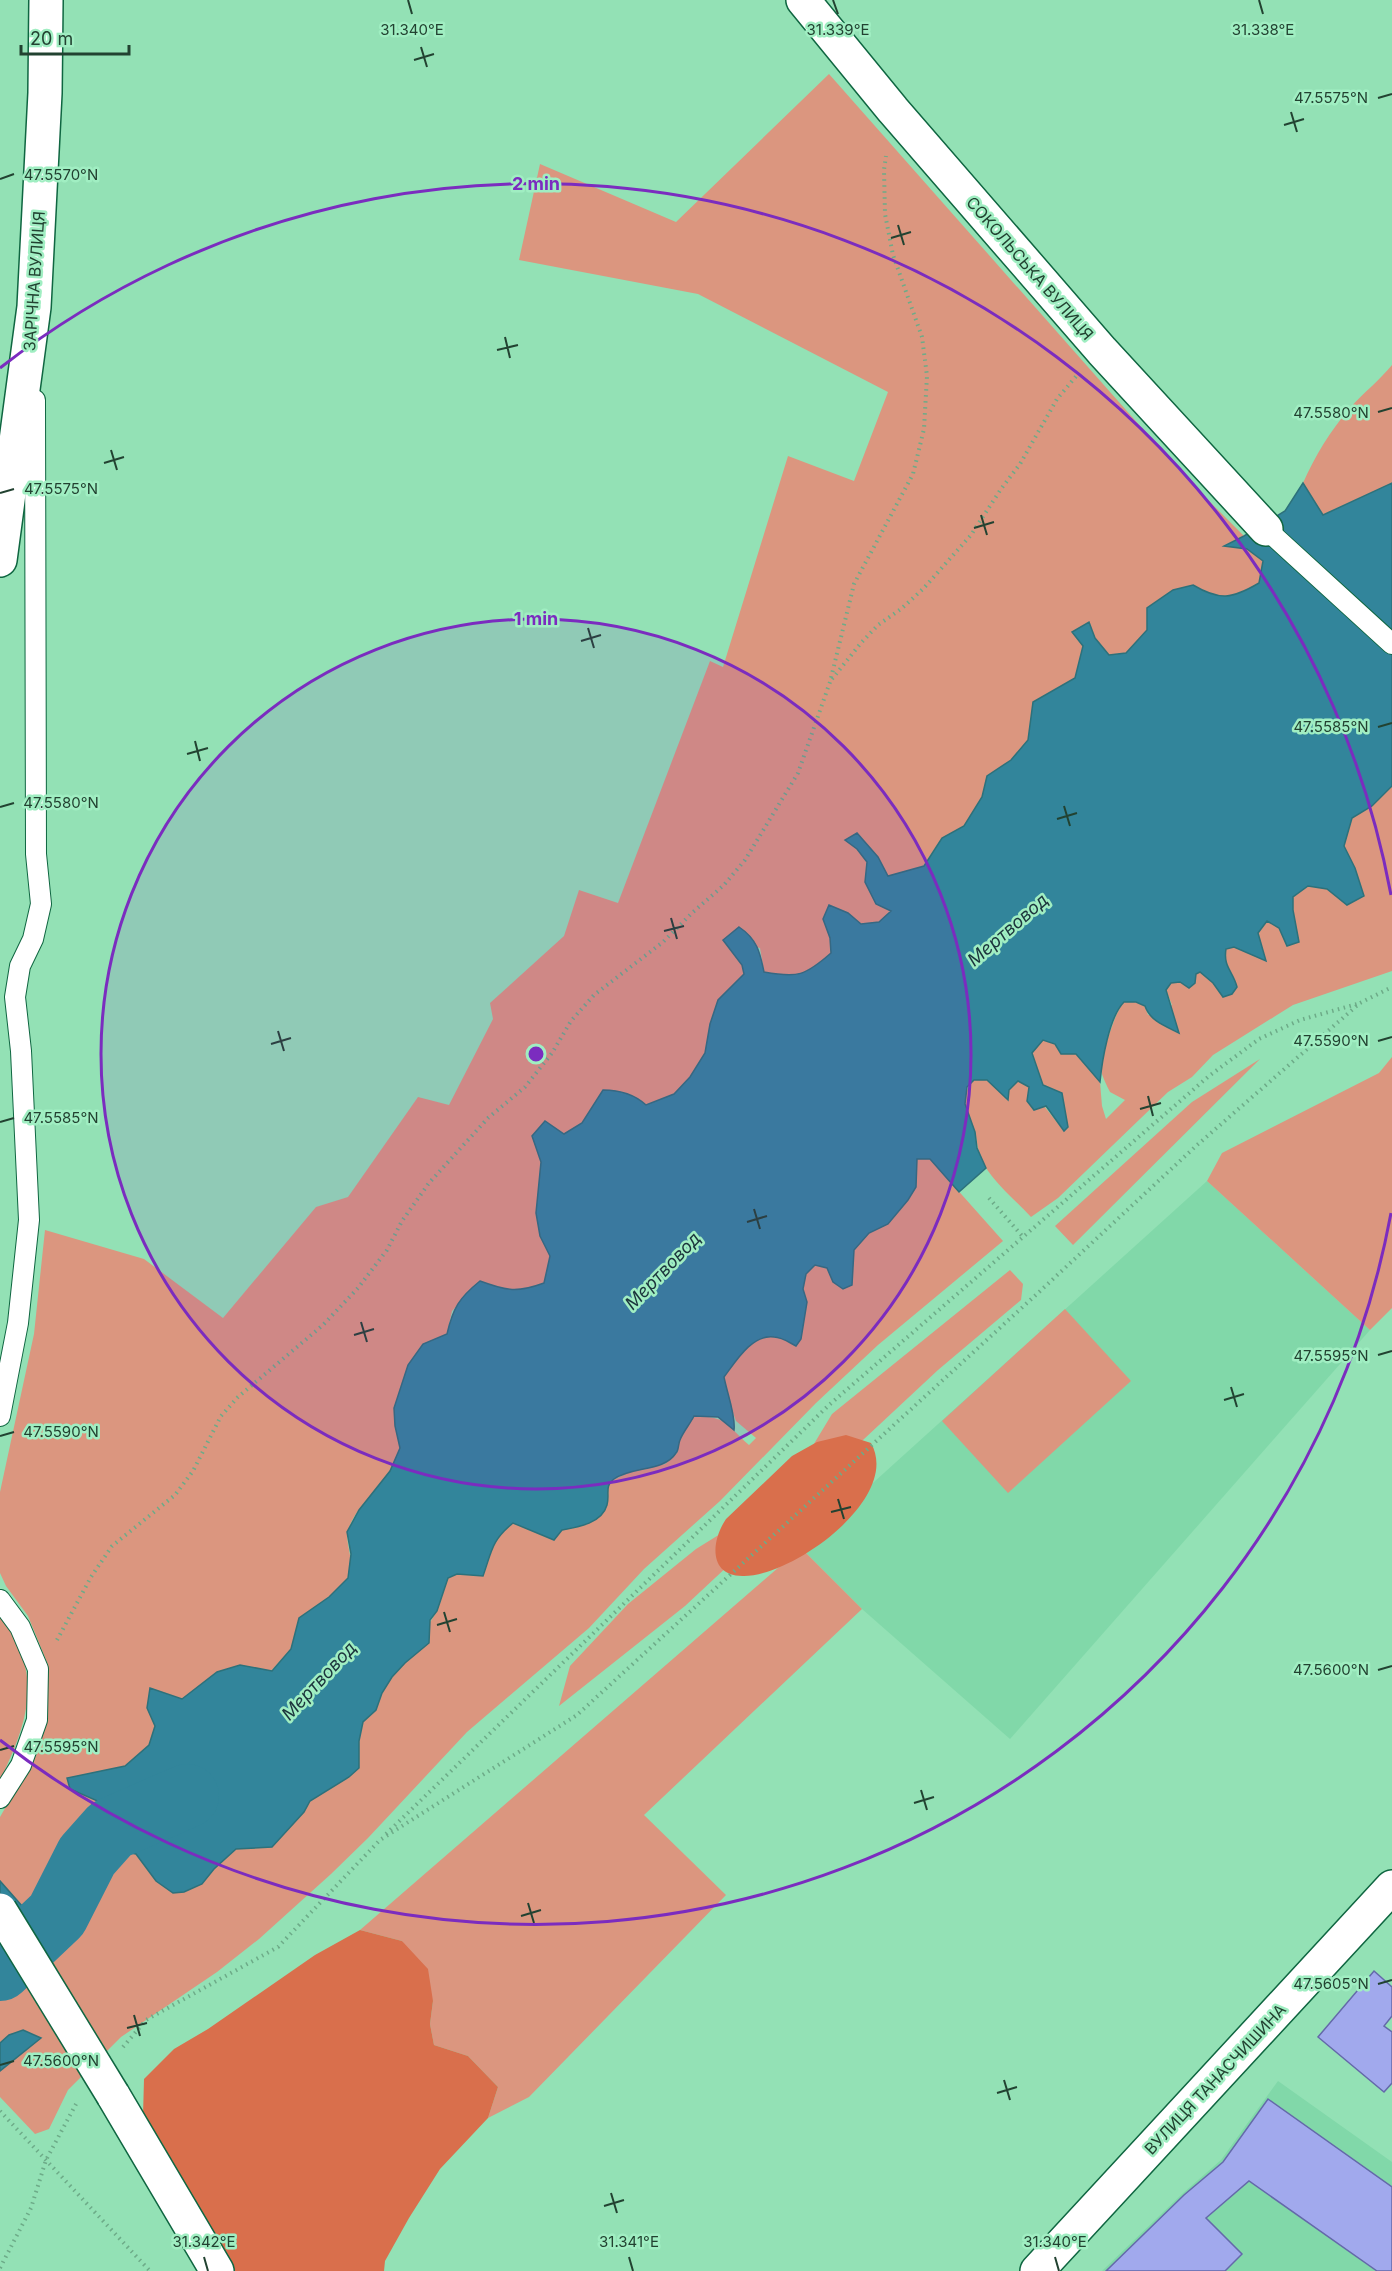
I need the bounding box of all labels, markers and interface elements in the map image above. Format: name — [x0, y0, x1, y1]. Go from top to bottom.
scale bar — [21, 18, 129, 56]
text: 31.340°E — [380, 20, 444, 39]
text: 31.339°E — [807, 20, 869, 39]
text: 31.338°E — [1232, 20, 1294, 39]
text: 20 m — [30, 28, 73, 49]
text: 47.5575°N — [1294, 88, 1368, 107]
text: 47.5570°N — [24, 165, 98, 184]
text: 2 min — [512, 173, 560, 194]
street label: СОКОЛЬСЬКА ВУЛИЦЯ — [962, 192, 1098, 344]
street label: ЗАРІЧНА ВУЛИЦЯ — [19, 210, 49, 352]
text: 47.5580°N — [1293, 403, 1369, 422]
text: 47.5575°N — [24, 479, 98, 498]
text: 1 min — [514, 608, 558, 629]
text: 47.5585°N — [1293, 717, 1369, 736]
text: 47.5580°N — [23, 793, 99, 812]
water label: Мертвовод — [963, 889, 1052, 970]
text: 47.5590°N — [1293, 1031, 1369, 1050]
centre of rings — [526, 1044, 546, 1064]
text: 47.5585°N — [23, 1108, 99, 1127]
water label: Мертвовод — [620, 1228, 705, 1314]
text: 47.5595°N — [1293, 1346, 1369, 1365]
text: 47.5590°N — [23, 1422, 99, 1441]
water label: Мертвовод — [277, 1637, 360, 1724]
text: 47.5600°N — [1293, 1660, 1369, 1679]
text: 47.5595°N — [23, 1737, 99, 1756]
text: 47.5605°N — [1293, 1974, 1369, 1993]
street label: ВУЛИЦЯ ТАНАСЧИШИНА — [1140, 2000, 1290, 2158]
text: 47.5600°N — [23, 2051, 99, 2070]
text: 31.342°E — [172, 2232, 236, 2251]
text: 31.341°E — [599, 2232, 659, 2251]
text: 31.340°E — [1023, 2232, 1087, 2251]

